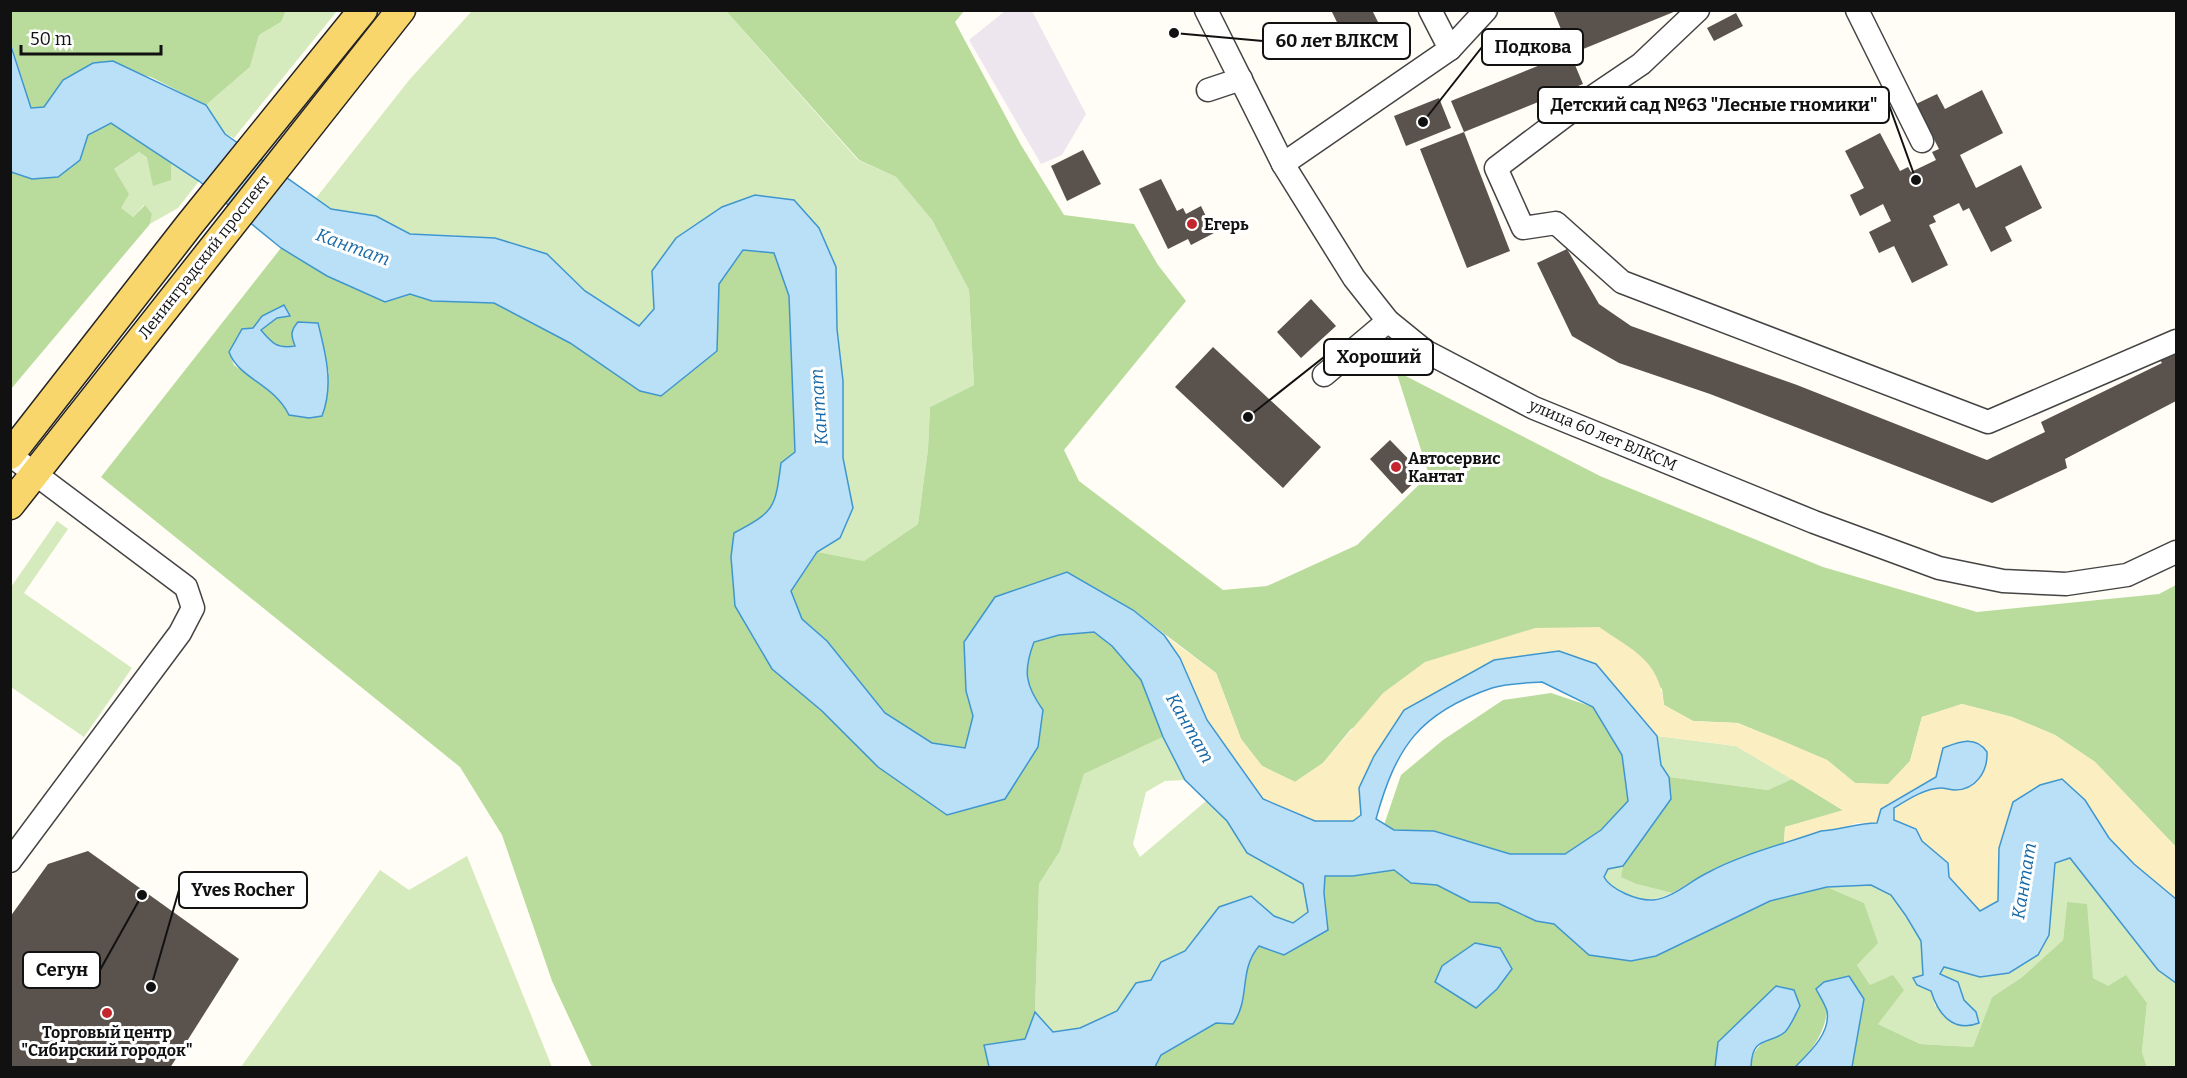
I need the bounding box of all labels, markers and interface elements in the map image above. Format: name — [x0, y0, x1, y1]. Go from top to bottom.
scale bar — [21, 18, 160, 56]
callout: 60 лет ВЛКСМ — [1263, 23, 1410, 59]
text: 50 m — [30, 28, 72, 50]
callout: Подкова — [1482, 29, 1583, 65]
text: 60 лет ВЛКСМ — [1275, 30, 1399, 52]
text: Подкова — [1495, 36, 1571, 58]
callout: Детский сад №63 "Лесные гномики" — [1538, 87, 1889, 123]
text: Детский сад №63 "Лесные гномики" — [1550, 94, 1878, 116]
street label: Ленинградский проспект — [134, 172, 274, 342]
place label: Егерь — [1204, 215, 1249, 234]
marker: Егерь — [1185, 217, 1199, 231]
water label: Кантат — [313, 224, 393, 270]
callout: Хороший — [1324, 339, 1433, 375]
text: Хороший — [1337, 346, 1421, 368]
water label: Кантат — [805, 368, 833, 446]
street label: улица 60 лет ВЛКСМ — [1525, 395, 1680, 475]
place label: Автосервис Кантат — [1408, 449, 1501, 486]
marker: Автосервис Кантат — [1389, 460, 1403, 474]
water label: Кантат — [1161, 689, 1219, 767]
water label: Кантат — [2007, 841, 2041, 921]
callout: Yves Rocher — [179, 872, 307, 908]
text: Yves Rocher — [191, 879, 295, 901]
callout: Сегун — [23, 952, 100, 988]
text: Сегун — [36, 959, 88, 981]
marker: Торговый центр "Сибирский городок" — [100, 1006, 114, 1020]
place label: Торговый центр "Сибирский городок" — [21, 1023, 193, 1060]

